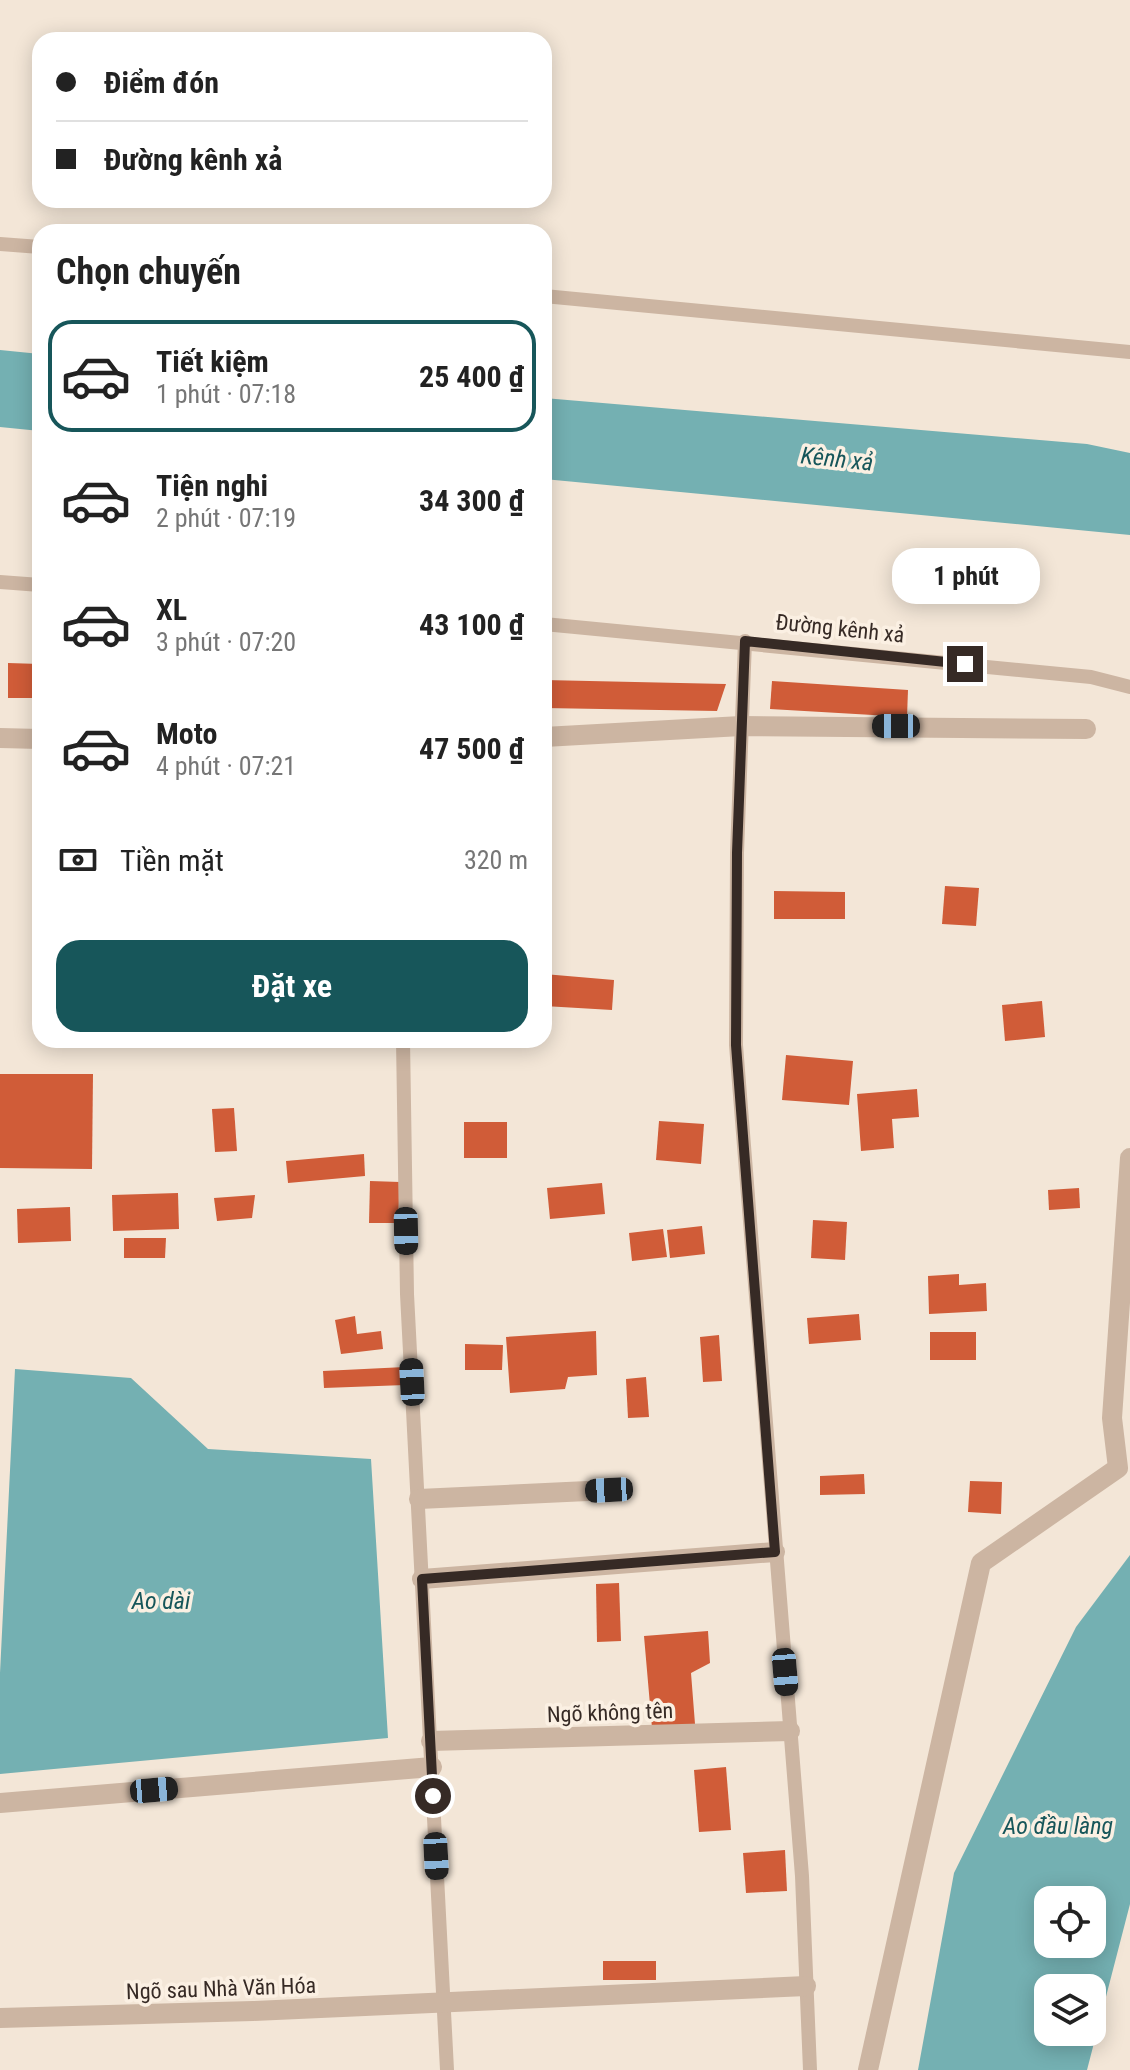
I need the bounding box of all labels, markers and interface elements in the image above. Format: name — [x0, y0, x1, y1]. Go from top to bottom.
text: Điểm đón — [104, 65, 219, 100]
text: Đường kênh xả — [104, 142, 282, 177]
text: Chọn chuyến — [56, 251, 241, 293]
icon: car — [60, 340, 132, 412]
text: Tiết kiệm — [156, 344, 269, 379]
text: 25 400 ₫ — [419, 359, 524, 394]
text: 1 phút · 07:18 — [156, 379, 296, 409]
water label: Kênh xả — [799, 441, 875, 477]
icon: car — [60, 464, 132, 536]
text: Tiện nghi — [156, 468, 268, 503]
text: 34 300 ₫ — [419, 483, 524, 518]
text: 2 phút · 07:19 — [156, 503, 296, 533]
callout: 1 phút — [891, 548, 1039, 604]
text: 1 phút — [933, 561, 999, 591]
icon: car — [60, 588, 132, 660]
text: XL — [156, 592, 187, 627]
text: 43 100 ₫ — [419, 607, 524, 642]
street label: Đường kênh xả — [774, 609, 905, 648]
text: 3 phút · 07:20 — [156, 627, 296, 657]
route end — [947, 646, 983, 682]
icon: car — [60, 712, 132, 784]
car — [872, 714, 920, 738]
text: Moto — [156, 716, 217, 751]
text: 47 500 ₫ — [419, 731, 524, 766]
text: 4 phút · 07:21 — [156, 751, 296, 781]
icon: cash — [56, 838, 100, 882]
text: Tiền mặt — [120, 843, 224, 878]
text: 320 m — [464, 845, 528, 875]
button: Đặt xe — [56, 940, 528, 1032]
car — [394, 1207, 418, 1255]
car — [399, 1357, 425, 1407]
car — [584, 1477, 634, 1503]
water label: Ao dài — [131, 1587, 191, 1615]
car — [771, 1647, 799, 1697]
street label: Ngõ không tên — [547, 1698, 674, 1727]
car — [129, 1776, 179, 1804]
route start — [415, 1778, 451, 1814]
water label: Ao đầu làng — [1002, 1812, 1113, 1840]
car — [423, 1831, 449, 1881]
map controls — [1034, 1886, 1106, 2046]
button: locate — [1034, 1886, 1106, 1958]
street label: Ngõ sau Nhà Văn Hóa — [126, 1973, 316, 2004]
button: layers — [1034, 1974, 1106, 2046]

